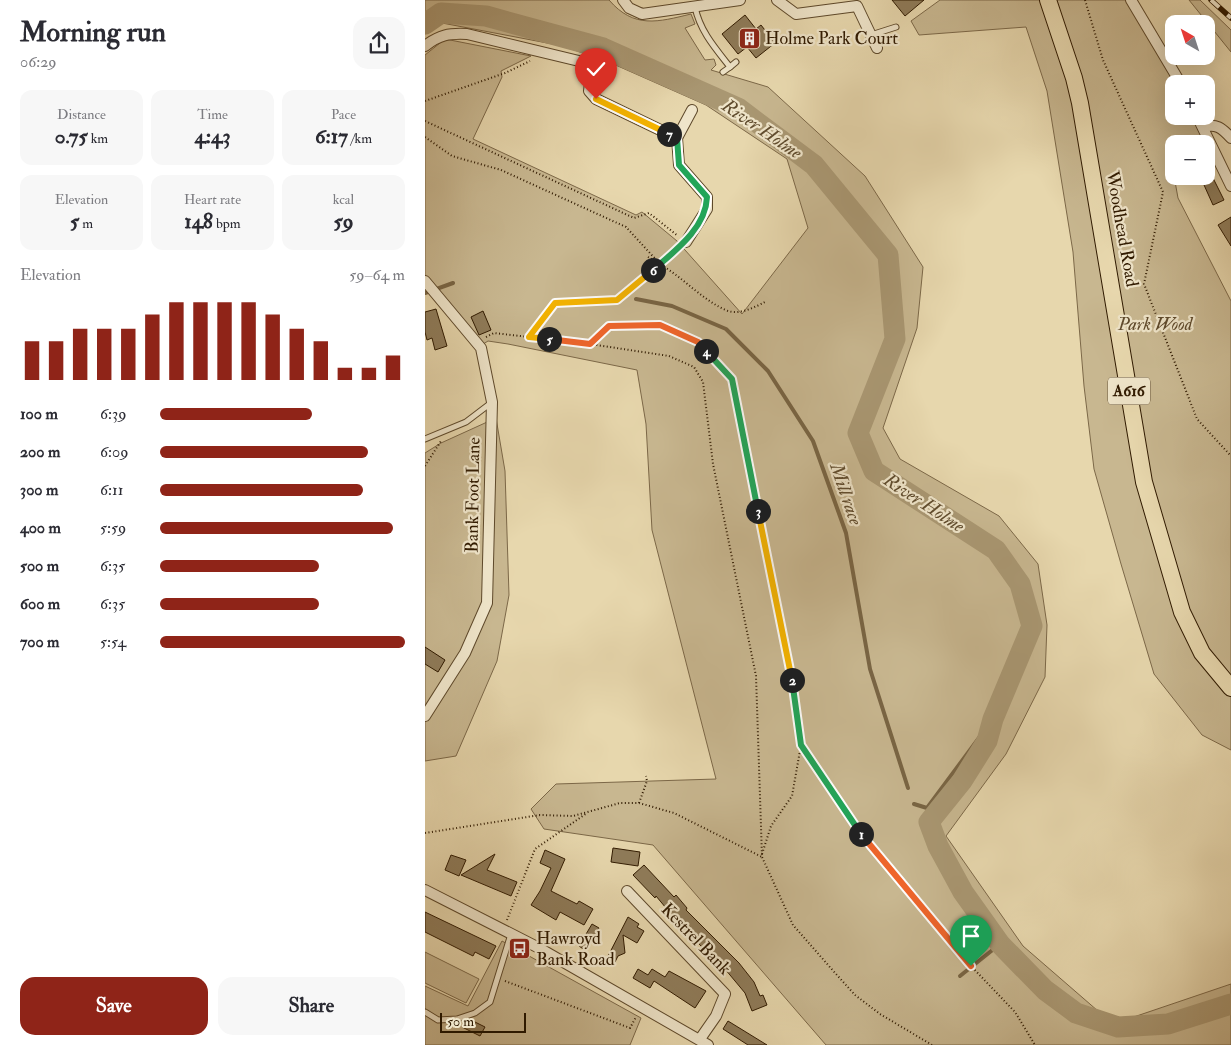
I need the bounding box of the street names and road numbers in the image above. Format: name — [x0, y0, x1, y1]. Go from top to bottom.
street label: Woodhead Road — [1100, 168, 1144, 289]
road number: A616 — [1108, 378, 1150, 404]
street label: Bank Foot Lane — [460, 436, 486, 553]
street label: Kestrel Bank — [656, 898, 736, 980]

